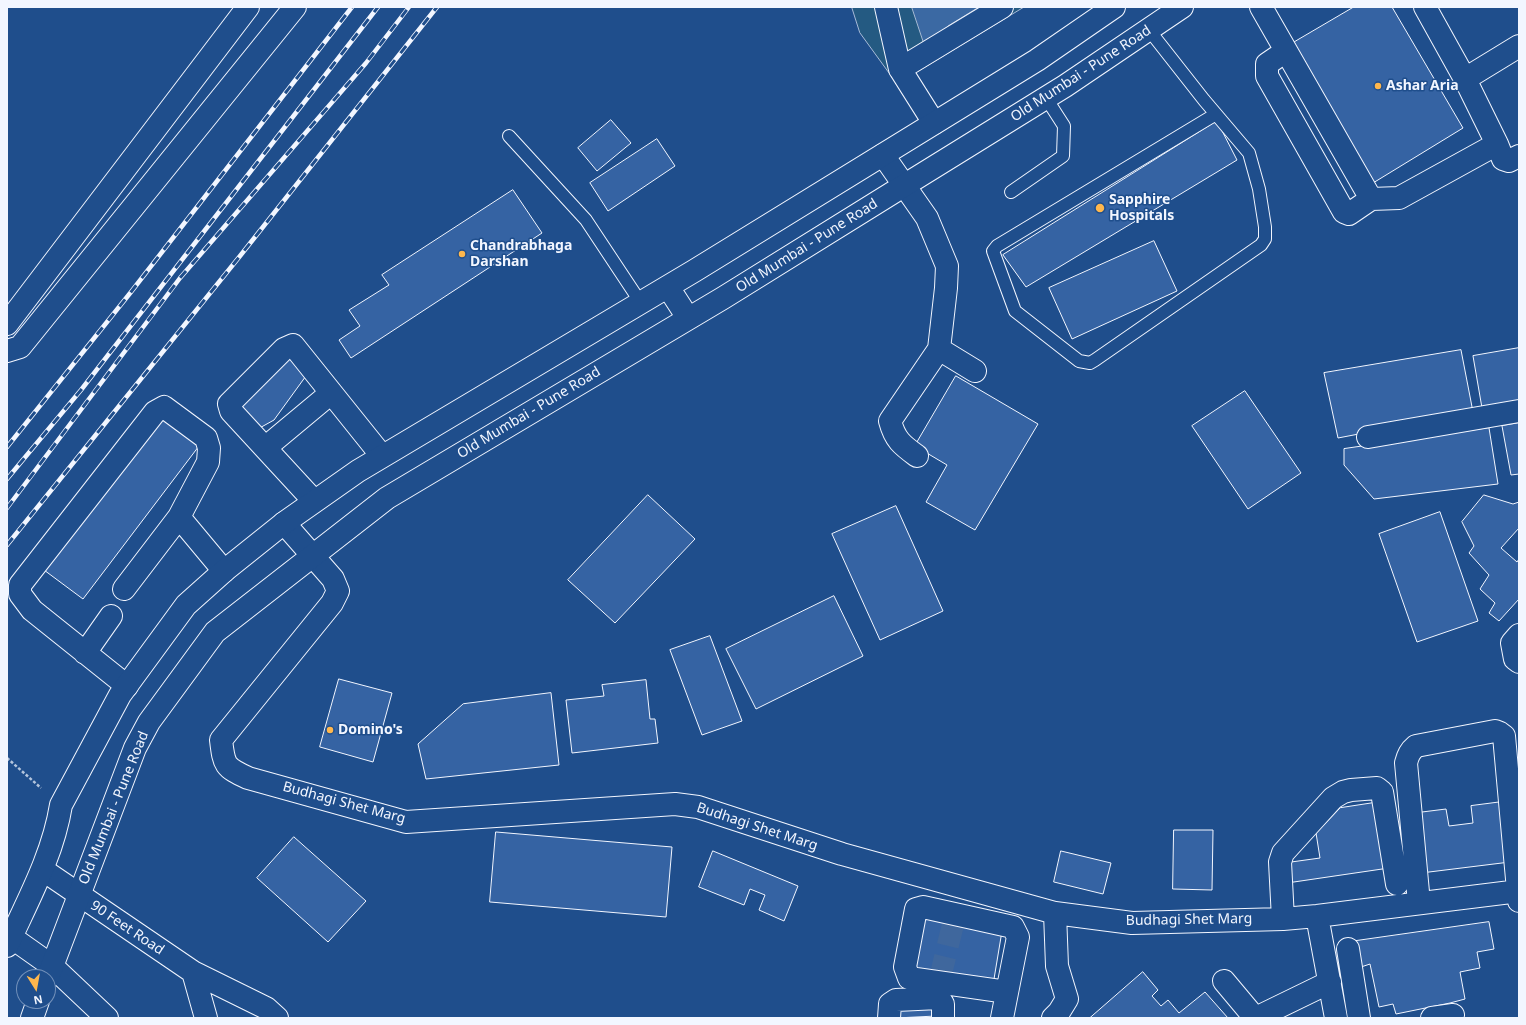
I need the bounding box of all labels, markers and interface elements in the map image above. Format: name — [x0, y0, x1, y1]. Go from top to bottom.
street label: Old Mumbai - Pune Road — [1008, 22, 1154, 126]
place label: Ashar Aria — [1386, 78, 1459, 94]
marker: Ashar Aria — [1373, 81, 1383, 91]
place label: Sapphire Hospitals — [1109, 192, 1174, 224]
street label: Old Mumbai - Pune Road — [733, 195, 881, 297]
marker: Sapphire Hospitals — [1094, 202, 1106, 214]
place label: Chandrabhaga Darshan — [470, 238, 572, 270]
marker: Chandrabhaga Darshan — [457, 249, 467, 259]
street label: Old Mumbai - Pune Road — [454, 364, 604, 462]
place label: Domino's — [338, 722, 403, 738]
marker: Domino's — [325, 725, 335, 735]
street label: Old Mumbai - Pune Road — [75, 729, 153, 887]
street label: Budhagi Shet Marg — [281, 779, 407, 827]
street label: Budhagi Shet Marg — [694, 799, 820, 855]
street label: 90 Feet Road — [87, 897, 167, 959]
street label: Budhagi Shet Marg — [1126, 910, 1252, 930]
north arrow — [16, 969, 56, 1009]
text: N — [32, 992, 44, 1009]

